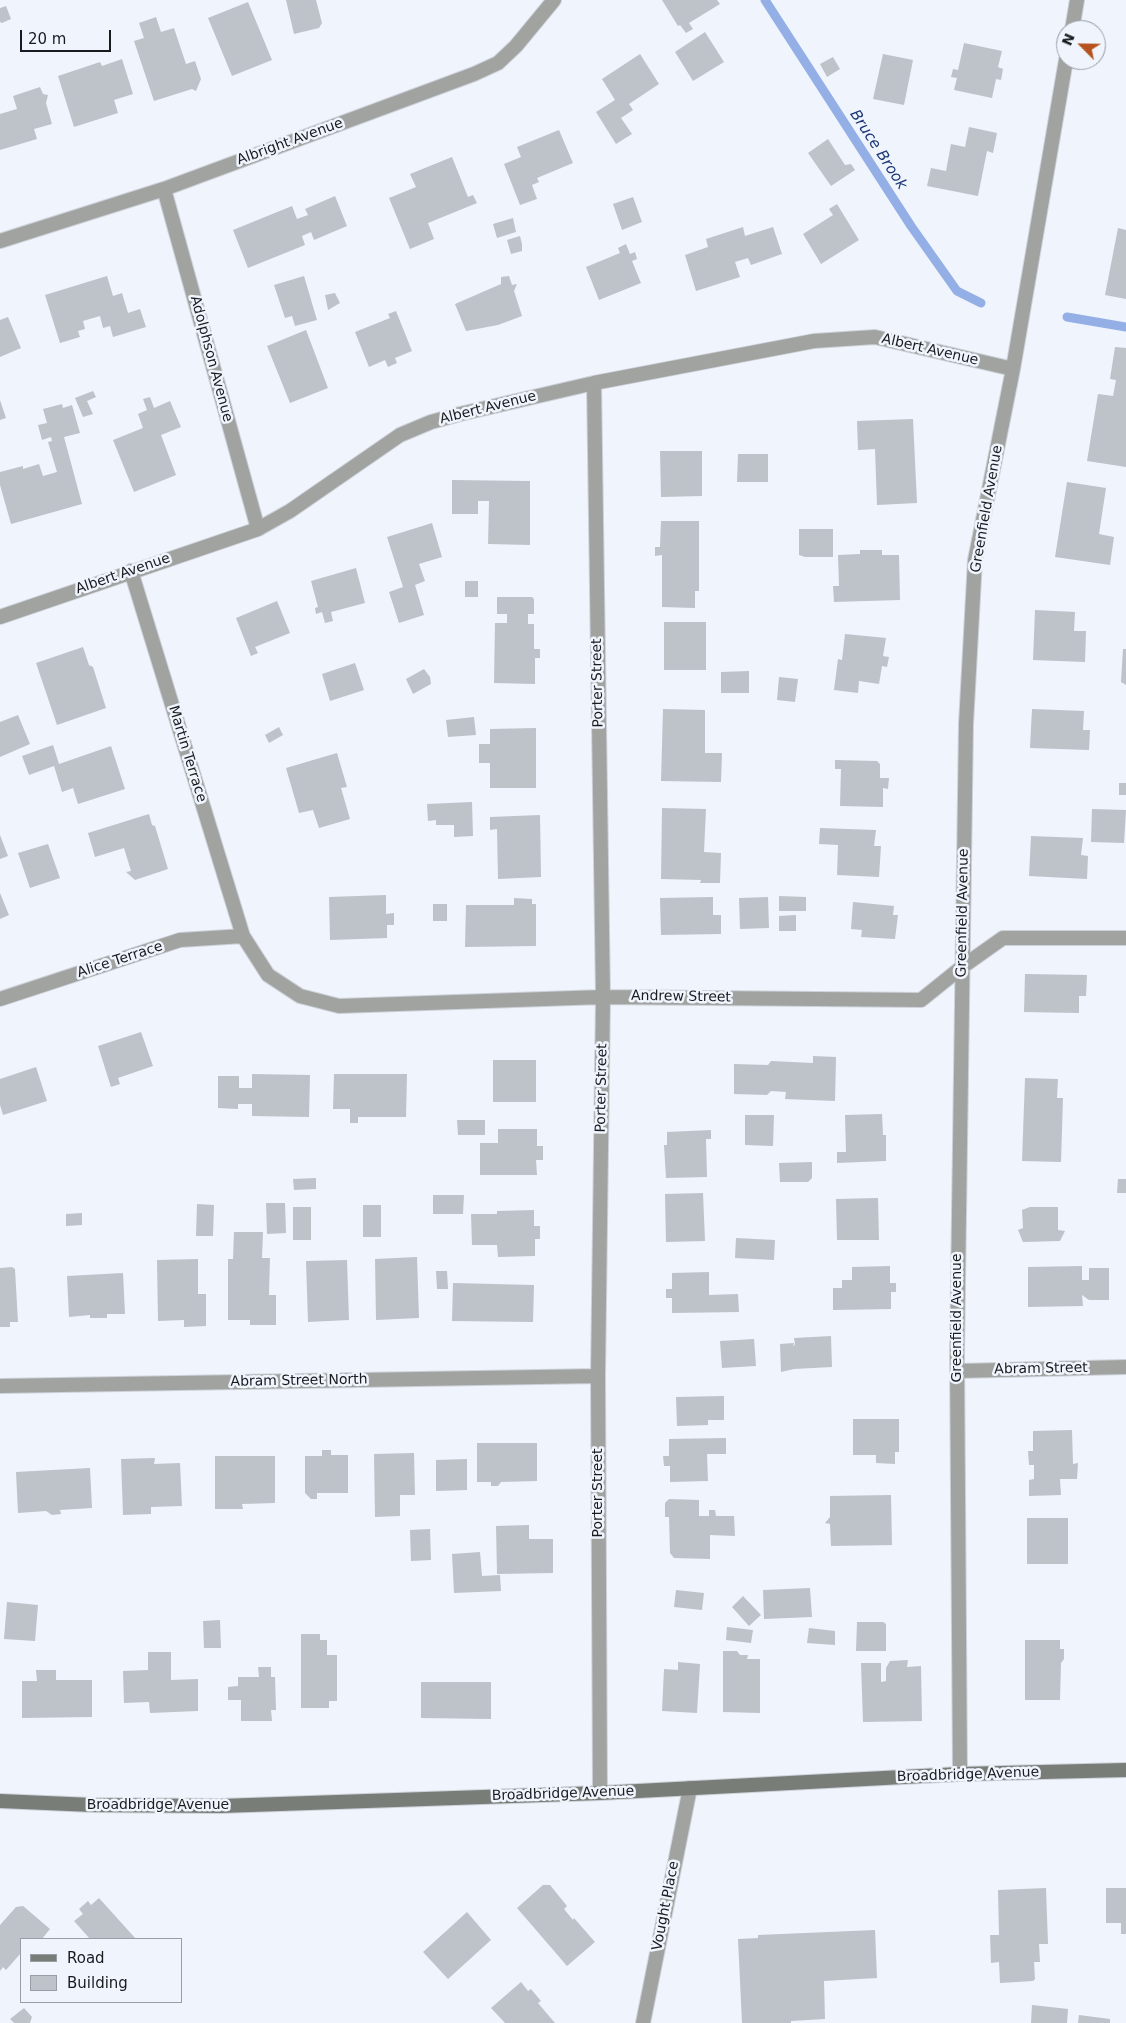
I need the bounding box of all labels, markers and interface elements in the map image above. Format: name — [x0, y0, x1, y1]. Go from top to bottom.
scale bar — [22, 20, 114, 52]
north arrow — [1056, 20, 1106, 70]
text: 20 m — [28, 30, 66, 48]
text: N — [1058, 31, 1078, 48]
water label: Bruce Brook — [845, 107, 911, 193]
street label: Albright Avenue — [235, 115, 345, 169]
street label: Adolphson Avenue — [186, 294, 236, 424]
street label: Albert Avenue — [880, 331, 980, 369]
street label: Albert Avenue — [438, 388, 538, 428]
street label: Greenfield Avenue — [968, 444, 1006, 574]
street label: Albert Avenue — [74, 550, 172, 598]
street label: Porter Street — [589, 638, 607, 728]
street label: Martin Terrace — [164, 704, 210, 804]
street label: Greenfield Avenue — [953, 848, 973, 978]
street label: Alice Terrace — [75, 938, 165, 982]
street label: Andrew Street — [631, 988, 731, 1006]
street label: Porter Street — [593, 1043, 611, 1133]
street label: Greenfield Avenue — [949, 1253, 965, 1383]
street label: Abram Street — [994, 1360, 1088, 1378]
street label: Abram Street North — [230, 1371, 368, 1391]
street label: Porter Street — [590, 1448, 606, 1538]
street label: Broadbridge Avenue — [897, 1764, 1039, 1786]
street label: Broadbridge Avenue — [492, 1783, 634, 1805]
street label: Broadbridge Avenue — [87, 1797, 229, 1813]
street label: Vought Place — [649, 1860, 683, 1952]
legend — [20, 1938, 182, 2003]
text: Road — [67, 1949, 105, 1967]
text: Building — [67, 1974, 128, 1992]

